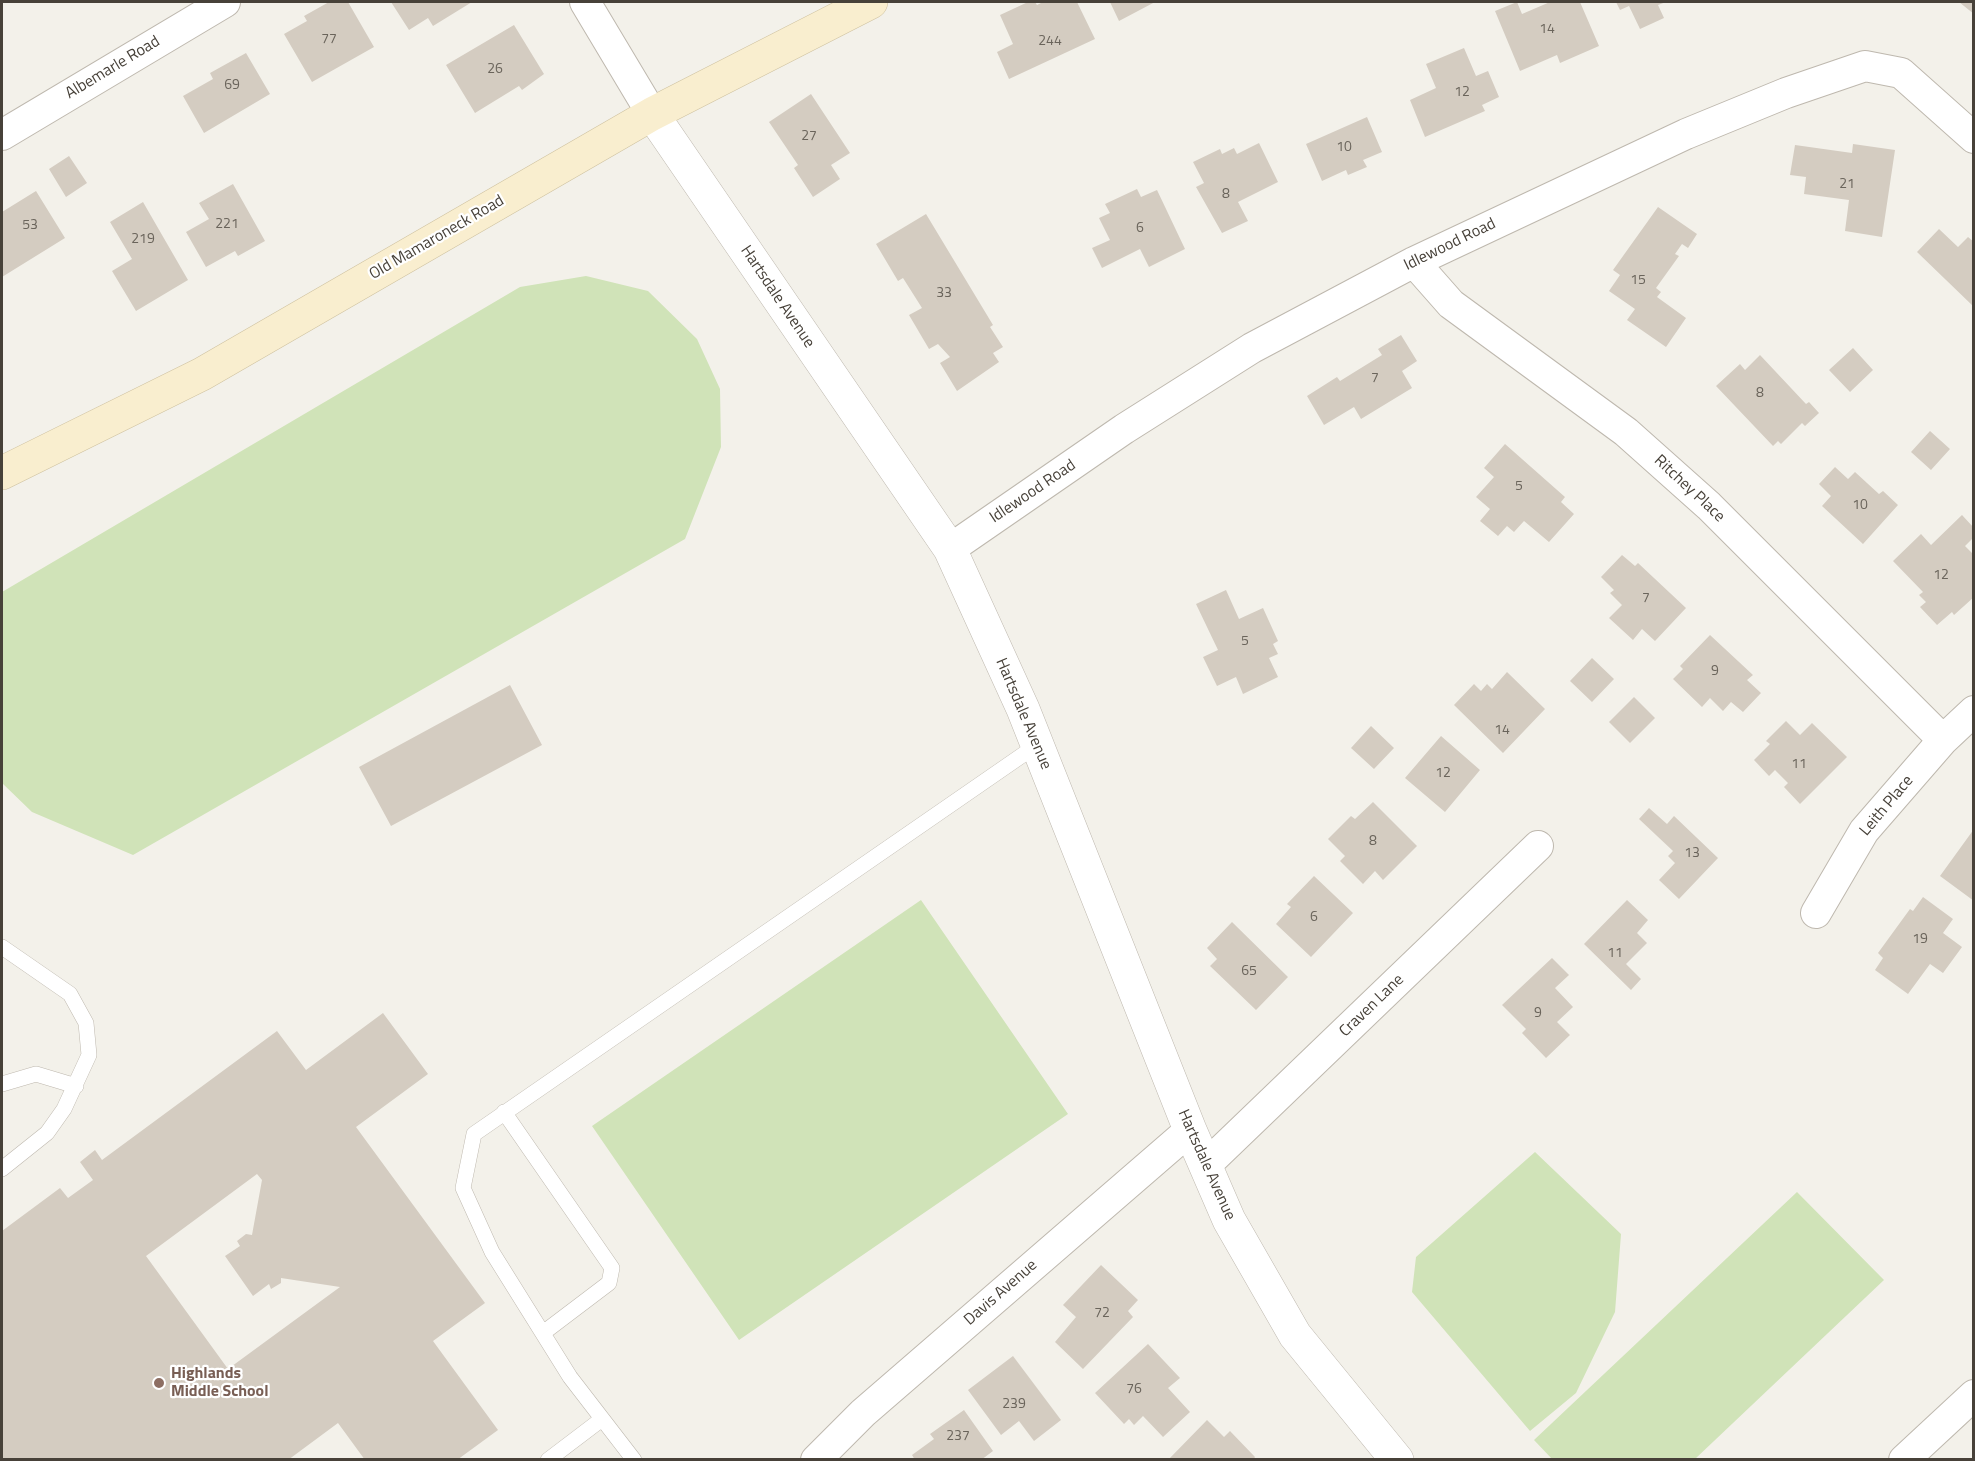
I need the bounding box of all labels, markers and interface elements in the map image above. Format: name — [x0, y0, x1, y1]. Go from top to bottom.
house number: 14 — [1539, 22, 1555, 38]
street label: Albemarle Road — [62, 32, 164, 104]
house number: 77 — [321, 32, 337, 48]
house number: 244 — [1038, 34, 1062, 50]
house number: 26 — [487, 62, 503, 78]
house number: 69 — [224, 78, 240, 94]
house number: 12 — [1454, 85, 1470, 101]
house number: 27 — [801, 129, 817, 145]
house number: 10 — [1336, 140, 1352, 156]
house number: 21 — [1839, 177, 1855, 193]
house number: 8 — [1222, 187, 1230, 203]
street label: Old Mamaroneck Road — [366, 192, 508, 284]
street label: Idlewood Road — [1401, 215, 1499, 275]
house number: 221 — [215, 217, 239, 233]
house number: 53 — [22, 218, 38, 234]
house number: 6 — [1136, 221, 1144, 237]
house number: 219 — [131, 232, 155, 248]
street label: Hartsdale Avenue — [736, 242, 818, 352]
house number: 15 — [1630, 273, 1646, 289]
house number: 33 — [936, 286, 952, 302]
house number: 7 — [1371, 371, 1379, 387]
house number: 8 — [1756, 386, 1764, 402]
street label: Ritchey Place — [1650, 451, 1728, 527]
street label: Idlewood Road — [986, 456, 1080, 528]
house number: 5 — [1515, 479, 1523, 495]
house number: 10 — [1852, 498, 1868, 514]
house number: 12 — [1933, 568, 1949, 584]
house number: 7 — [1642, 591, 1650, 607]
house number: 5 — [1241, 634, 1249, 650]
street label: Hartsdale Avenue — [991, 655, 1055, 773]
house number: 9 — [1711, 664, 1719, 680]
house number: 14 — [1494, 723, 1510, 739]
house number: 11 — [1791, 757, 1807, 773]
house number: 12 — [1435, 766, 1451, 782]
street label: Leith Place — [1856, 772, 1918, 840]
house number: 8 — [1369, 834, 1377, 850]
house number: 13 — [1684, 846, 1700, 862]
house number: 6 — [1310, 910, 1318, 926]
house number: 19 — [1912, 932, 1928, 948]
house number: 11 — [1607, 946, 1623, 962]
house number: 65 — [1241, 964, 1257, 980]
street label: Craven Lane — [1336, 971, 1408, 1041]
house number: 9 — [1534, 1006, 1542, 1022]
street label: Hartsdale Avenue — [1173, 1107, 1239, 1223]
street label: Davis Avenue — [961, 1256, 1041, 1330]
house number: 72 — [1094, 1306, 1110, 1322]
place label: Highlands Middle School — [171, 1364, 268, 1402]
marker: Highlands Middle School — [152, 1376, 166, 1390]
house number: 76 — [1126, 1382, 1142, 1398]
house number: 239 — [1002, 1397, 1026, 1413]
house number: 237 — [946, 1429, 970, 1445]

